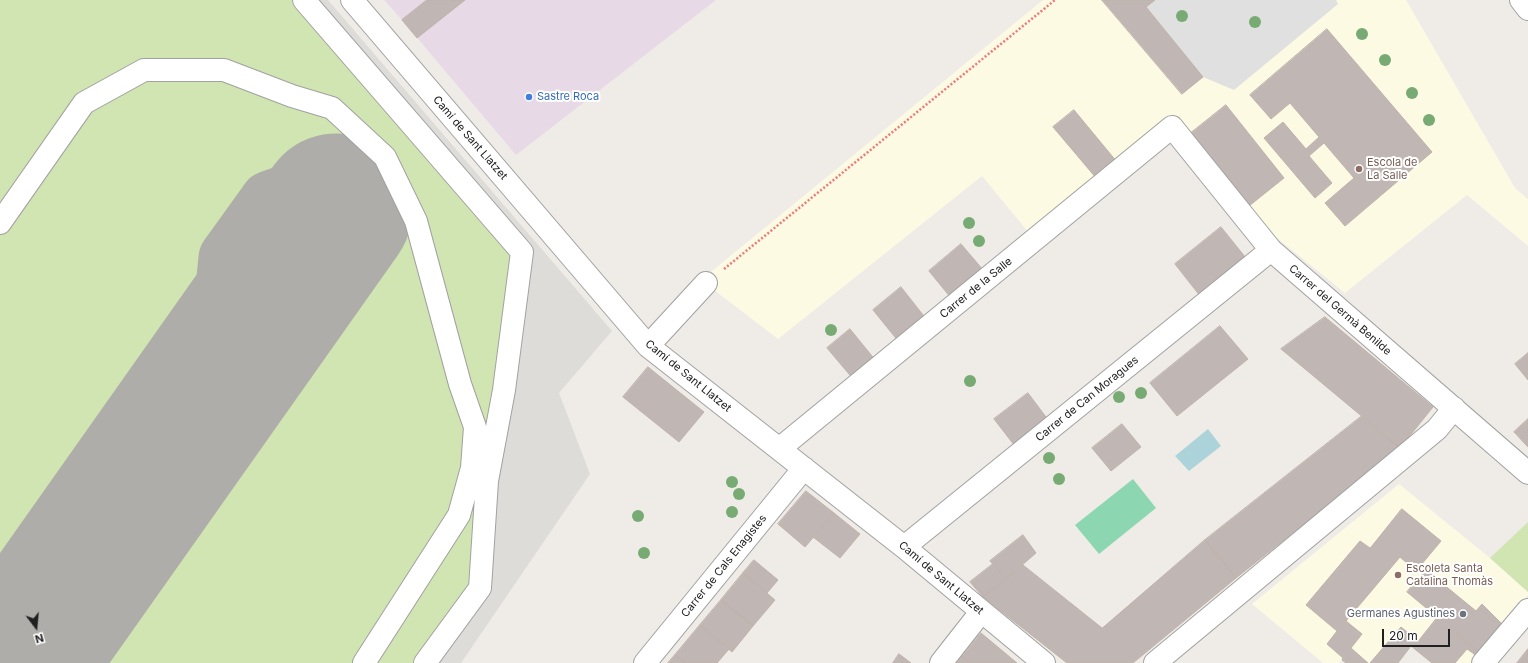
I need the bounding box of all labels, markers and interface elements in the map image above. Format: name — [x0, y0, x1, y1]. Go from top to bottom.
place label: Sastre Roca — [537, 90, 599, 104]
marker: Sastre Roca — [524, 92, 534, 102]
street label: Camí de Sant Llatzet — [430, 93, 510, 183]
place label: Escola de La Salle — [1367, 156, 1417, 182]
marker: Escola de La Salle — [1354, 164, 1364, 174]
street label: Carrer de la Salle — [937, 255, 1015, 321]
street label: Carrer del Germà Benilde — [1286, 262, 1394, 358]
street label: Camí de Sant Llatzet — [642, 337, 734, 415]
street label: Carrer de Can Moragues — [1033, 353, 1141, 445]
street label: Carrer de Cals Enagistes — [678, 512, 770, 620]
street label: Camí de Sant Llatzet — [896, 539, 986, 617]
place label: Escoleta Santa Catalina Thomàs — [1406, 562, 1493, 588]
marker: Escoleta Santa Catalina Thomàs — [1393, 570, 1403, 580]
north arrow — [16, 607, 56, 647]
place label: Germanes Agustines — [1347, 607, 1455, 621]
marker: Germanes Agustines — [1458, 609, 1468, 619]
scale bar — [1384, 621, 1452, 647]
text: 20 m — [1389, 628, 1418, 643]
text: N — [33, 631, 45, 646]

